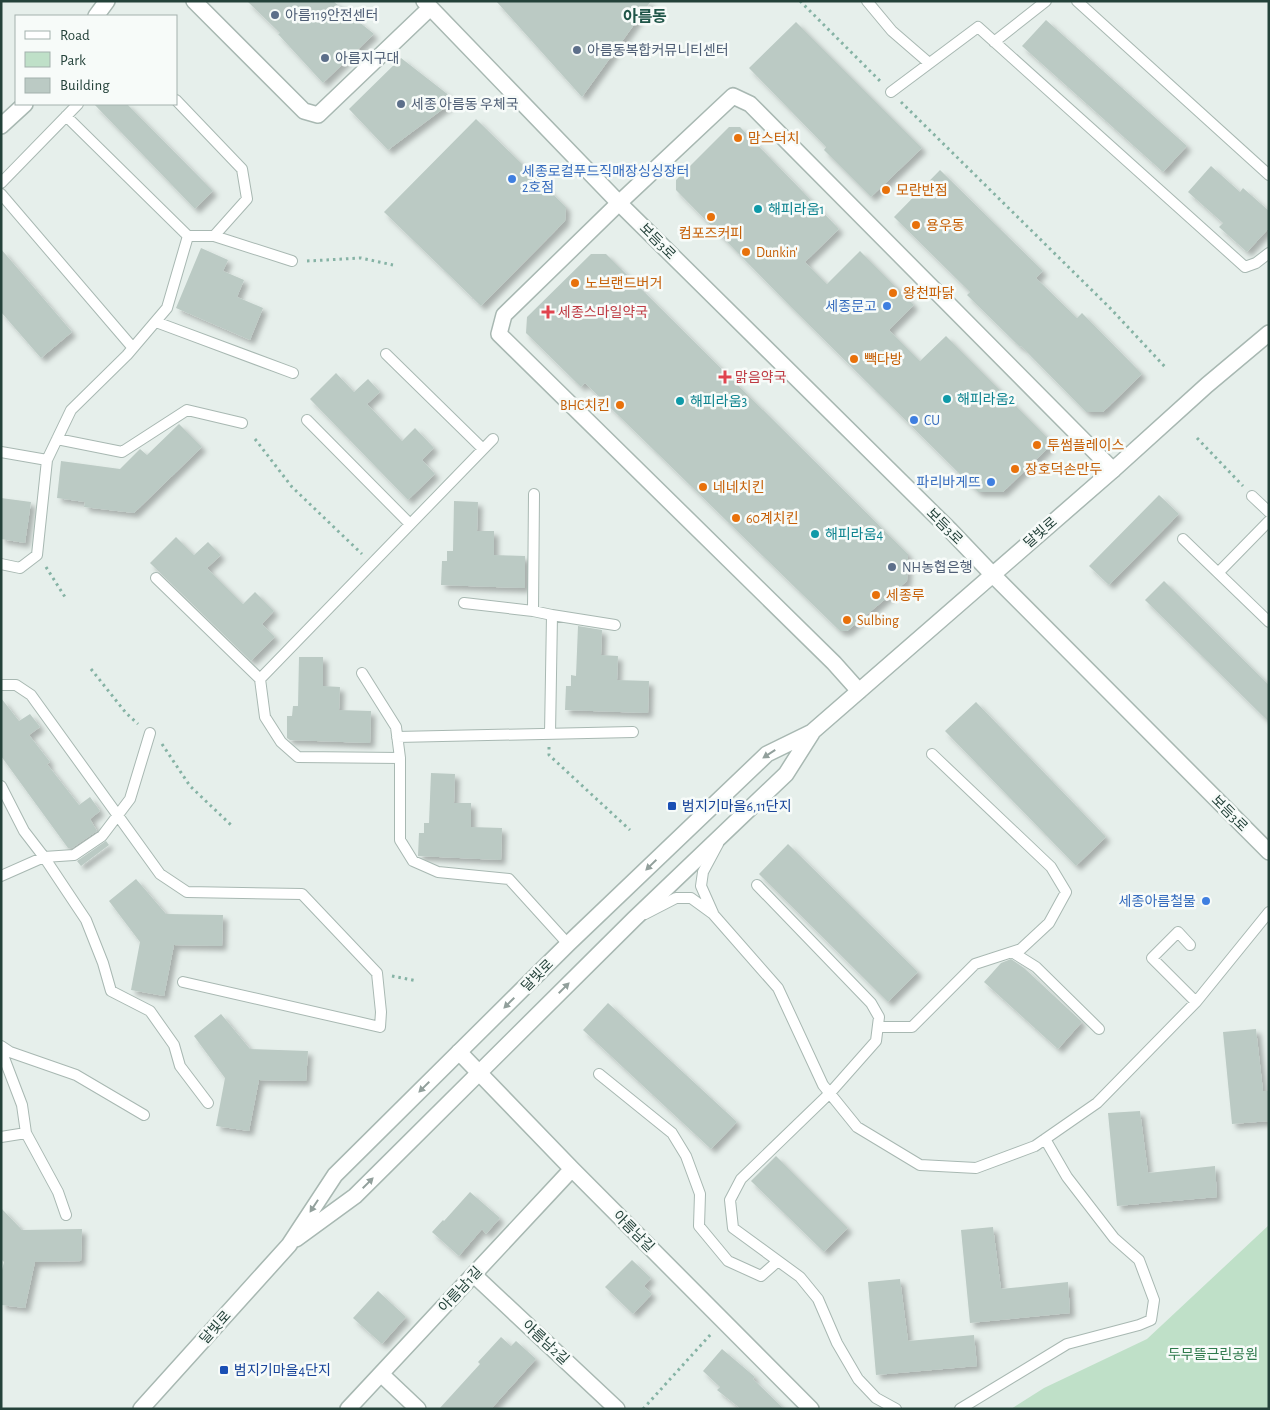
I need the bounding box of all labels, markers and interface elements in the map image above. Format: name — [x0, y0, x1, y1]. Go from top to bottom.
place label: 아름119안전센터 — [285, 8, 379, 23]
district label: 아름동 — [623, 8, 667, 25]
marker: 아름119안전센터 — [269, 9, 281, 21]
legend — [15, 15, 178, 105]
text: Road — [60, 28, 90, 43]
place label: 아름동복합커뮤니티센터 — [587, 43, 729, 58]
marker: 아름동복합커뮤니티센터 — [571, 44, 583, 56]
place label: 아름지구대 — [335, 51, 399, 66]
marker: 아름지구대 — [319, 52, 331, 64]
text: Park — [60, 53, 86, 68]
text: Building — [60, 78, 110, 93]
place label: 세종 아름동 우체국 — [411, 97, 519, 112]
marker: 세종 아름동 우체국 — [395, 98, 407, 110]
place label: 맘스터치 — [748, 131, 800, 146]
marker: 맘스터치 — [732, 132, 744, 144]
place label: 세종로컬푸드직매장싱싱장터 2호점 — [522, 164, 689, 195]
marker: 세종로컬푸드직매장싱싱장터 2호점 — [506, 173, 518, 185]
place label: 모란반점 — [896, 183, 948, 198]
marker: 모란반점 — [880, 184, 892, 196]
place label: 해피라움1 — [768, 202, 824, 217]
marker: 해피라움1 — [752, 203, 764, 215]
marker: 컴포즈커피 — [705, 211, 717, 223]
marker: 용우동 — [910, 219, 922, 231]
place label: 용우동 — [926, 219, 965, 233]
street label: 보듬3로 — [637, 221, 678, 262]
place label: 컴포즈커피 — [679, 226, 743, 241]
marker: Dunkin' — [740, 246, 752, 258]
place label: Dunkin' — [756, 246, 798, 260]
place label: 노브랜드버거 — [585, 276, 662, 291]
marker: 노브랜드버거 — [569, 277, 581, 289]
place label: 왕천파닭 — [903, 285, 955, 301]
marker: 왕천파닭 — [887, 287, 899, 299]
place label: 세종문고 — [825, 299, 877, 314]
marker: 세종문고 — [881, 300, 893, 312]
place label: 세종스마일약국 — [558, 305, 648, 320]
marker: 세종스마일약국 — [542, 306, 554, 318]
place label: 빽다방 — [864, 352, 903, 367]
marker: 빽다방 — [848, 353, 860, 365]
place label: 맑음약국 — [735, 370, 787, 385]
marker: 맑음약국 — [719, 371, 731, 383]
place label: 해피라움2 — [957, 392, 1015, 407]
marker: 해피라움2 — [941, 393, 953, 405]
place label: 해피라움3 — [690, 394, 748, 409]
marker: 해피라움3 — [674, 395, 686, 407]
place label: BHC치킨 — [560, 398, 610, 413]
marker: BHC치킨 — [614, 399, 626, 411]
marker: CU — [908, 414, 920, 426]
place label: CU — [924, 414, 940, 428]
place label: 투썸플레이스 — [1047, 438, 1124, 453]
marker: 투썸플레이스 — [1031, 439, 1043, 451]
place label: 장호덕손만두 — [1025, 462, 1102, 477]
marker: 장호덕손만두 — [1009, 463, 1021, 475]
place label: 파리바게뜨 — [917, 475, 981, 490]
marker: 파리바게뜨 — [985, 476, 997, 488]
place label: 네네치킨 — [713, 480, 765, 495]
marker: 네네치킨 — [697, 481, 709, 493]
street label: 보듬3로 — [924, 506, 965, 547]
place label: 60계치킨 — [746, 511, 799, 526]
marker: 60계치킨 — [730, 512, 742, 524]
street label: 달빛로 — [1021, 514, 1060, 551]
place label: 해피라움4 — [825, 527, 884, 542]
marker: 해피라움4 — [809, 528, 821, 540]
place label: NH농협은행 — [902, 560, 973, 575]
marker: NH농협은행 — [886, 561, 898, 573]
place label: 세종루 — [886, 588, 925, 603]
marker: 세종루 — [870, 589, 882, 601]
marker: Sulbing — [841, 614, 853, 626]
place label: Sulbing — [857, 614, 899, 628]
one-way arrow — [763, 750, 776, 759]
street label: 보듬3로 — [1209, 793, 1250, 834]
place label: 범지기마을6,11단지 — [682, 799, 792, 814]
marker: 범지기마을6,11단지 — [666, 800, 678, 812]
one-way arrow — [645, 859, 657, 871]
place label: 세종아름철물 — [1119, 894, 1196, 909]
marker: 세종아름철물 — [1200, 895, 1212, 907]
street label: 달빛로 — [518, 956, 556, 994]
one-way arrow — [557, 982, 569, 994]
one-way arrow — [503, 997, 515, 1009]
one-way arrow — [418, 1081, 430, 1093]
one-way arrow — [362, 1177, 374, 1189]
one-way arrow — [310, 1199, 319, 1212]
street label: 아름남길 — [610, 1208, 657, 1255]
street label: 아름남1길 — [436, 1264, 485, 1315]
street label: 달빛로 — [197, 1308, 234, 1347]
street label: 아름남2길 — [519, 1317, 572, 1368]
park label: 두무뜰근린공원 — [1168, 1347, 1258, 1362]
place label: 범지기마을4단지 — [234, 1363, 331, 1378]
marker: 범지기마을4단지 — [218, 1364, 230, 1376]

